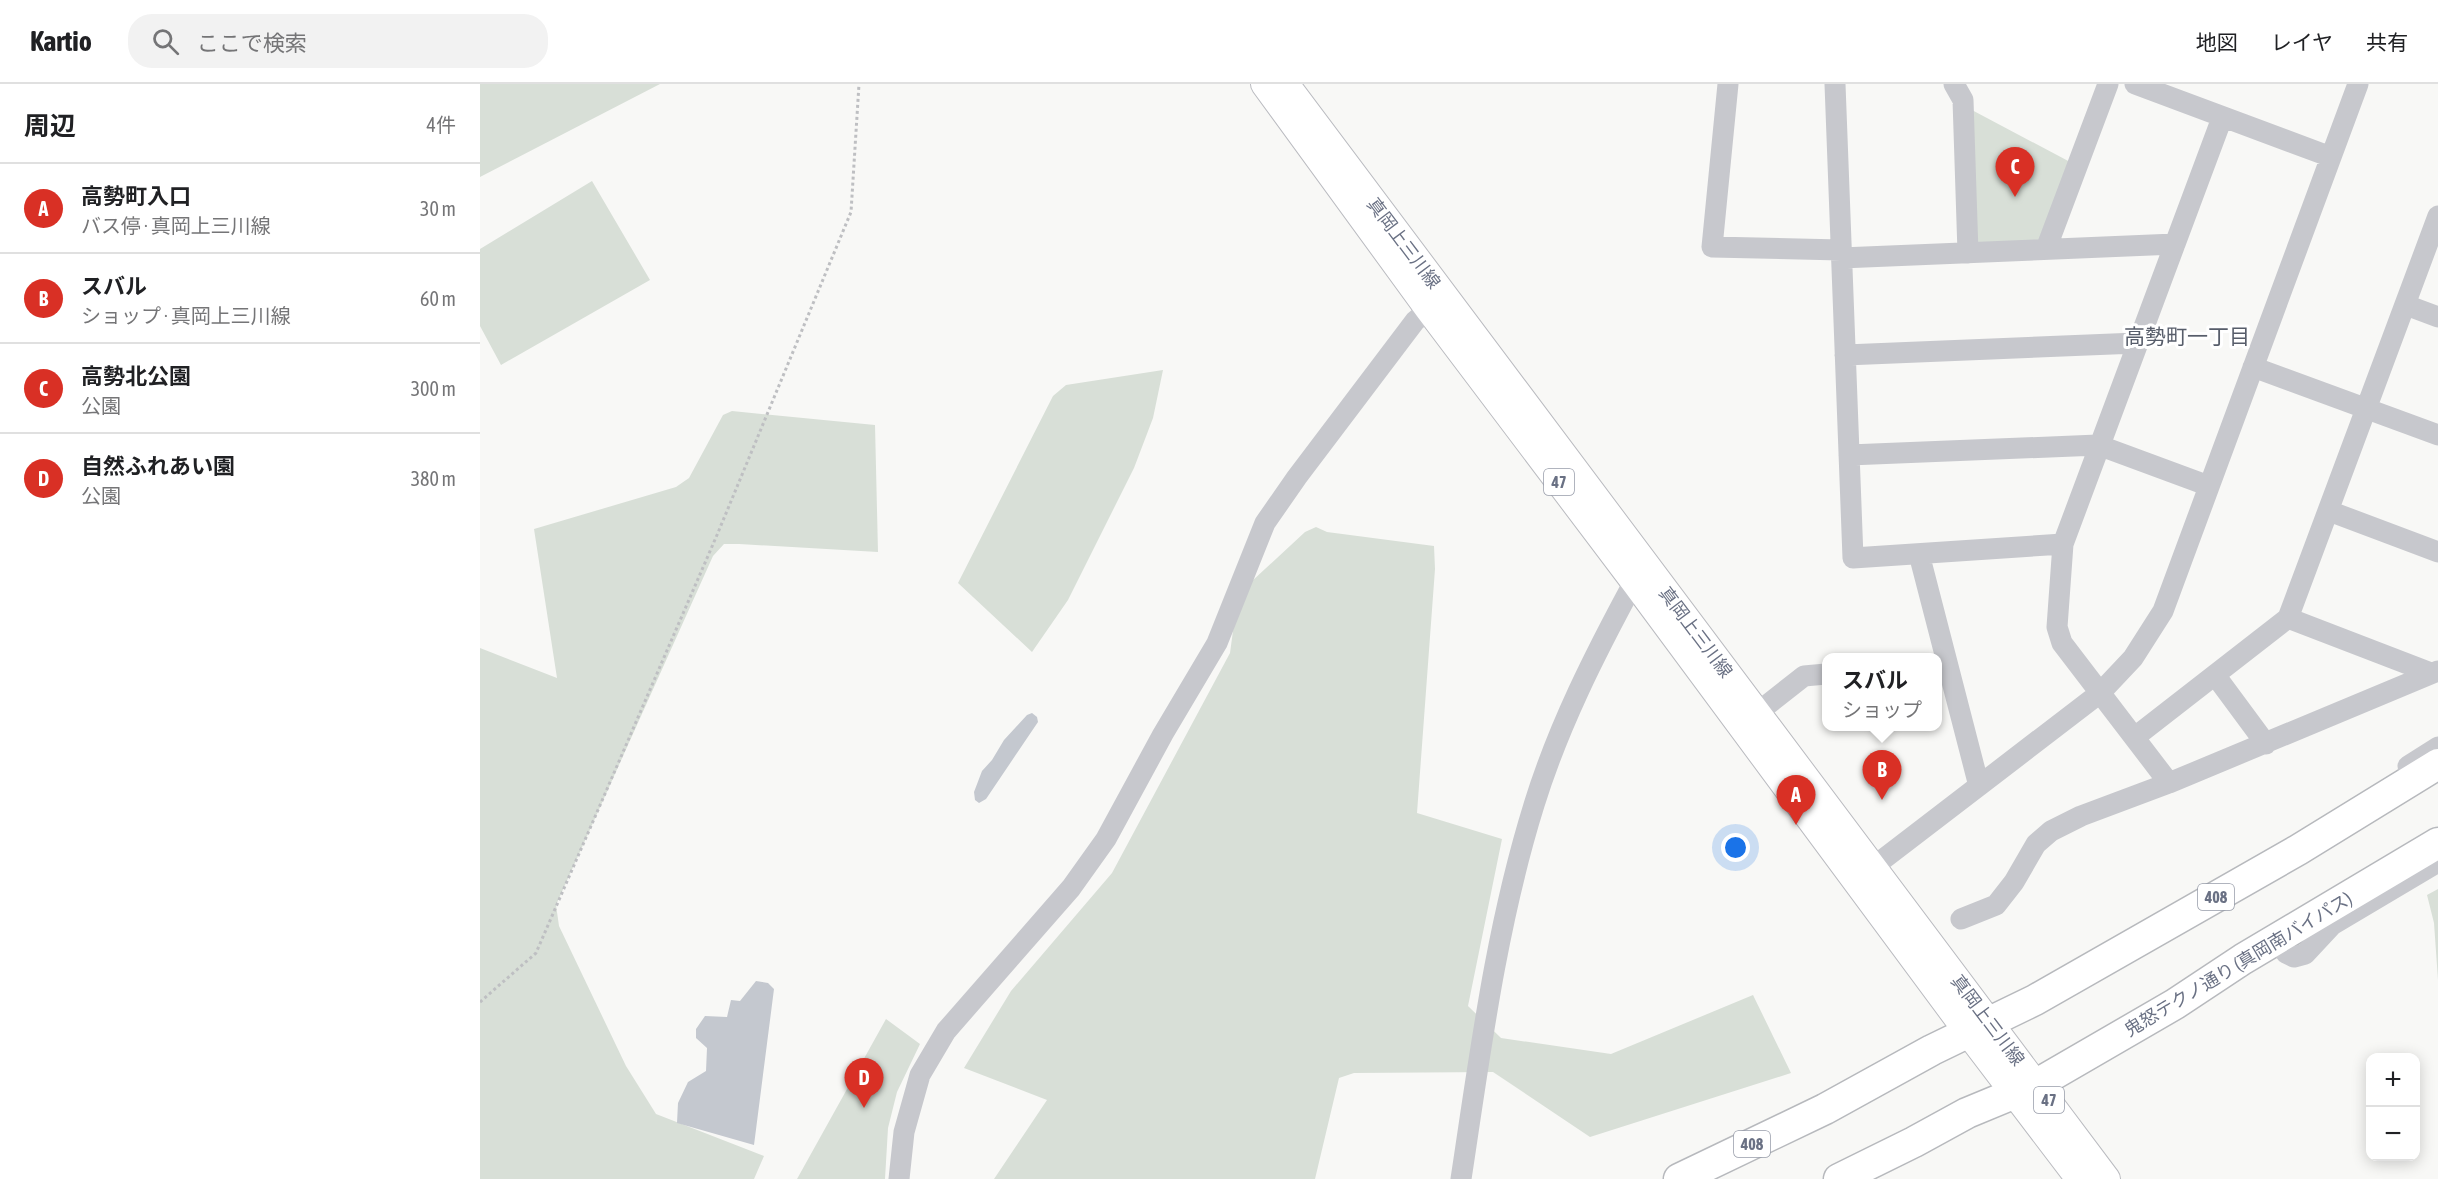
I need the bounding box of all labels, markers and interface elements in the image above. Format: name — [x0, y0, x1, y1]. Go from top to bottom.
search box — [128, 14, 548, 68]
text: Kartio — [30, 25, 92, 57]
icon: search — [149, 25, 182, 58]
text: ここで検索 — [197, 30, 307, 56]
text: 地図 — [2196, 30, 2238, 54]
text: レイヤ — [2271, 30, 2333, 54]
text: 共有 — [2366, 30, 2408, 54]
text: 周辺 — [24, 111, 76, 141]
text: 4件 — [427, 113, 456, 136]
pin: C — [1996, 147, 2035, 197]
text: 高勢町入口 — [81, 183, 191, 209]
street label: 真岡上三川線 — [1363, 194, 1445, 292]
text: A — [39, 197, 48, 220]
text: 30 m — [420, 197, 456, 220]
text: バス停 · 真岡上三川線 — [81, 214, 271, 237]
text: スバル — [81, 273, 147, 299]
text: B — [39, 287, 48, 310]
text: 60 m — [420, 287, 456, 310]
text: ショップ · 真岡上三川線 — [81, 304, 291, 327]
district label: 高勢町一丁目 — [2124, 324, 2250, 348]
text: 高勢北公園 — [81, 363, 191, 389]
text: C — [39, 377, 48, 400]
text: 300 m — [411, 377, 456, 400]
text: 公園 — [81, 394, 121, 417]
text: 自然ふれあい園 — [81, 453, 235, 479]
text: D — [38, 467, 49, 490]
text: 380 m — [411, 467, 456, 490]
road number: 47 — [1544, 469, 1574, 495]
text: 公園 — [81, 484, 121, 507]
street label: 真岡上三川線 — [1655, 583, 1737, 681]
popup — [1822, 653, 1942, 731]
text: スバル — [1842, 667, 1908, 693]
text: ショップ — [1842, 698, 1922, 721]
pin: B — [1862, 750, 1902, 800]
pin: A — [1776, 776, 1816, 825]
your location — [1721, 833, 1750, 862]
road number: 408 — [2198, 884, 2234, 910]
street label: 鬼怒テクノ通り (真岡南バイパス) — [2120, 888, 2356, 1040]
street label: 真岡上三川線 — [1947, 971, 2029, 1069]
map controls — [2366, 1053, 2420, 1161]
button: + — [2366, 1053, 2420, 1107]
pin: D — [844, 1058, 884, 1108]
road number: 47 — [2034, 1087, 2064, 1113]
button: − — [2366, 1107, 2420, 1161]
road number: 408 — [1734, 1131, 1770, 1157]

